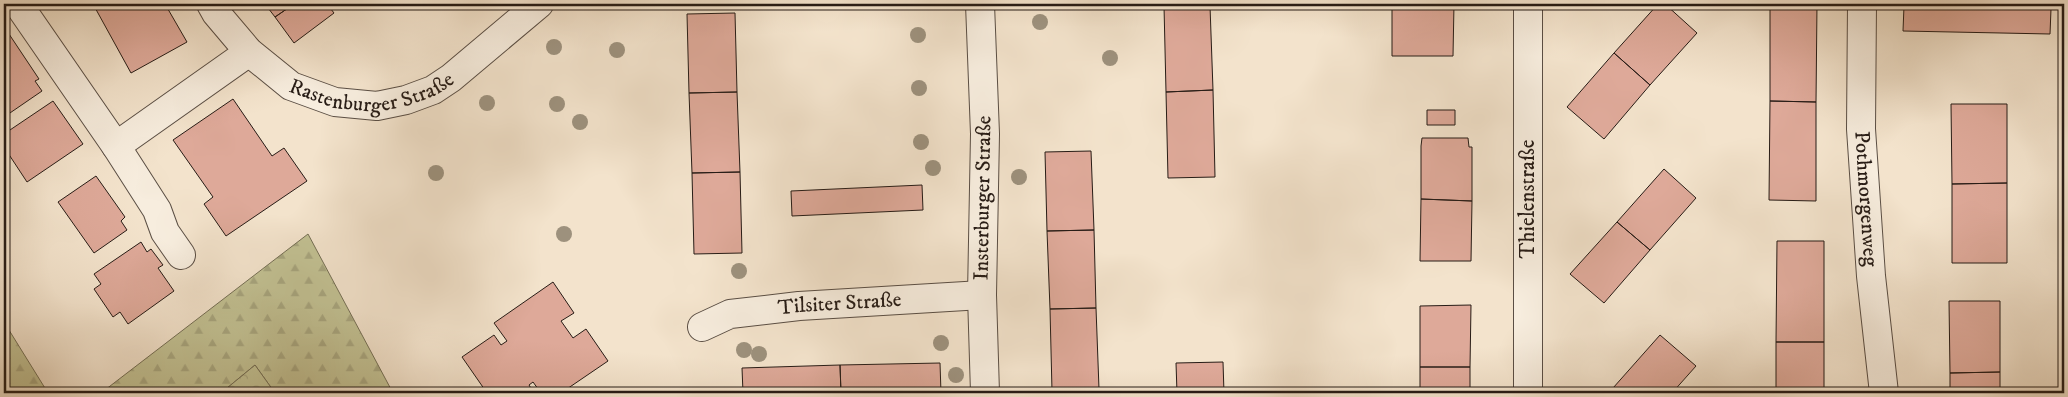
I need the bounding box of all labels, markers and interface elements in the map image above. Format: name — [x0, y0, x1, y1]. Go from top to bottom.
street label: Rastenburger Straße — [285, 58, 457, 90]
text: Rastenburger Straße — [286, 66, 459, 119]
street label: Insterburger Straße — [969, 115, 997, 281]
street label: Pothmorgenweg — [1848, 130, 1883, 268]
street label: Thielenstraße — [1515, 139, 1541, 258]
street label: Tilsiter Straße — [777, 287, 902, 321]

